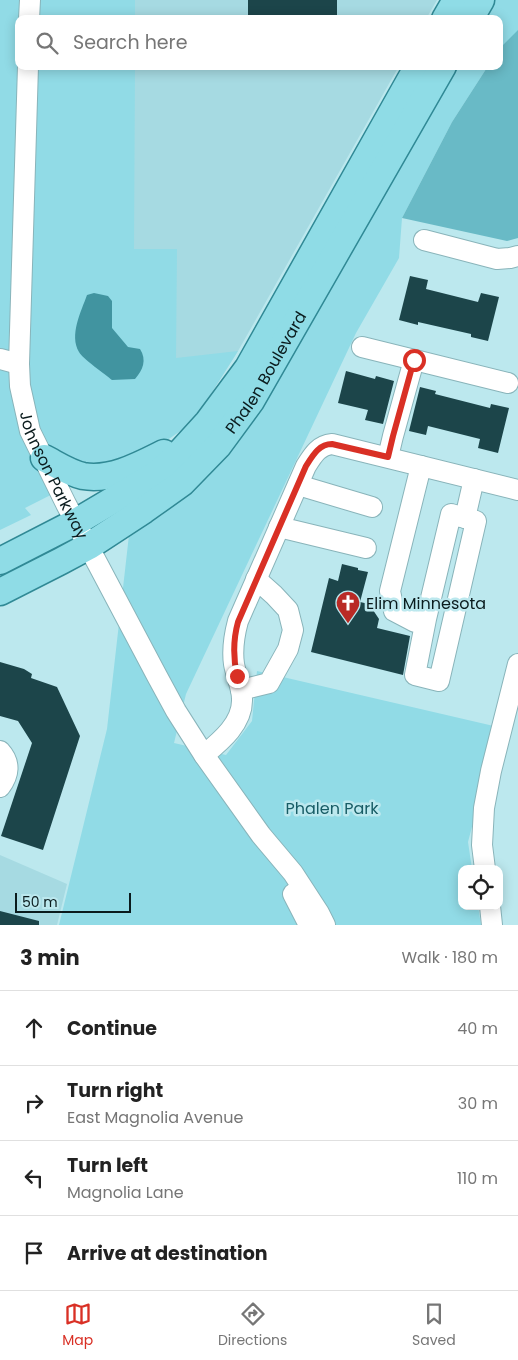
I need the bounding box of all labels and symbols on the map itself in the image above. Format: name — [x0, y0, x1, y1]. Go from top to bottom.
street label: Phalen Boulevard — [220, 307, 312, 439]
route start — [403, 349, 426, 372]
street label: Johnson Parkway — [14, 409, 94, 543]
church icon: Elim Minnesota — [335, 590, 361, 624]
place label: Elim Minnesota — [366, 592, 486, 615]
route end — [226, 665, 249, 688]
park label: Phalen Park — [286, 797, 379, 820]
scale bar — [15, 890, 131, 913]

